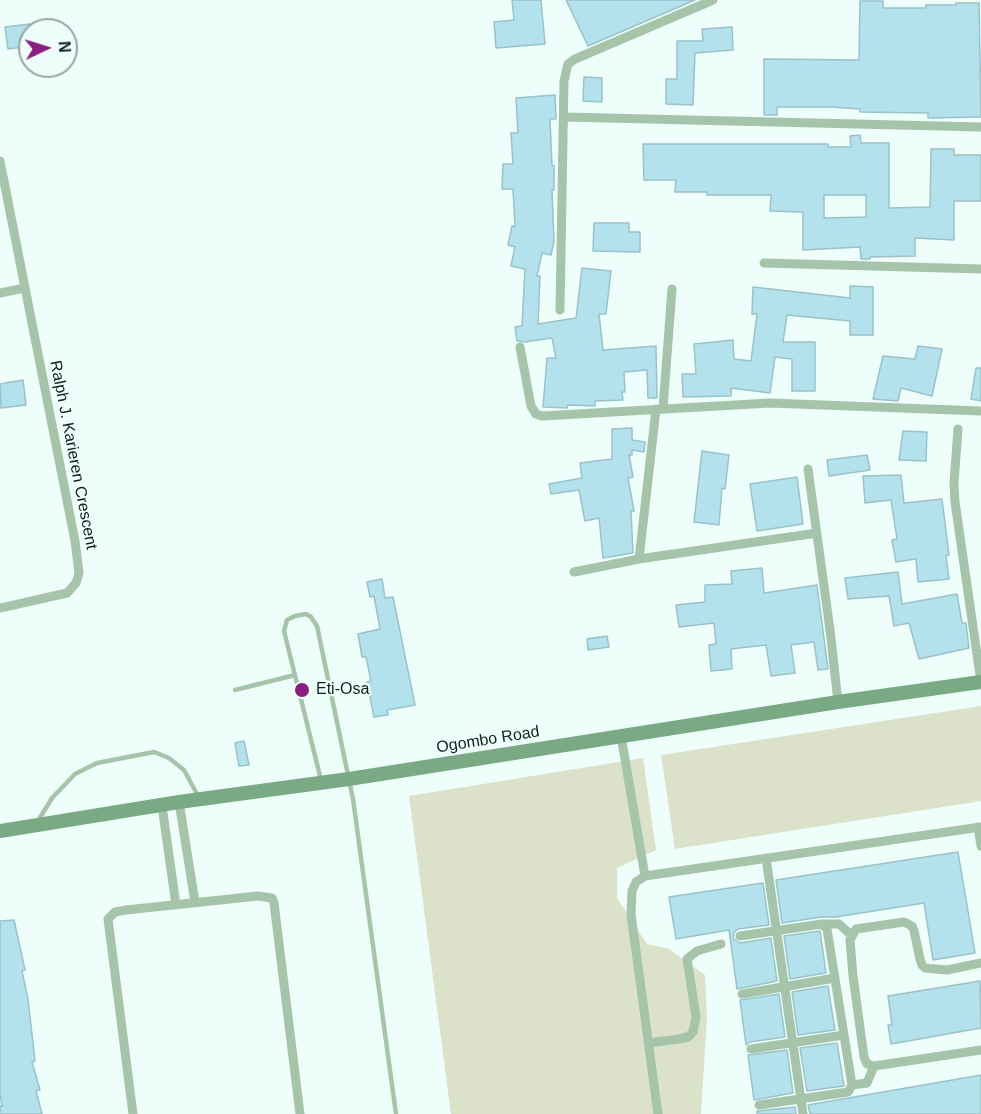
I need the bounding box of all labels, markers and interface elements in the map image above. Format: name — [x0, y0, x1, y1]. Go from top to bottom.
north arrow — [18, 18, 78, 78]
text: N — [56, 40, 73, 53]
street label: Ralph J. Karieren Crescent — [45, 359, 101, 551]
place label: Eti-Osa — [316, 680, 369, 700]
marker: Eti-Osa — [293, 681, 311, 699]
street label: Ogombo Road — [435, 722, 541, 758]

